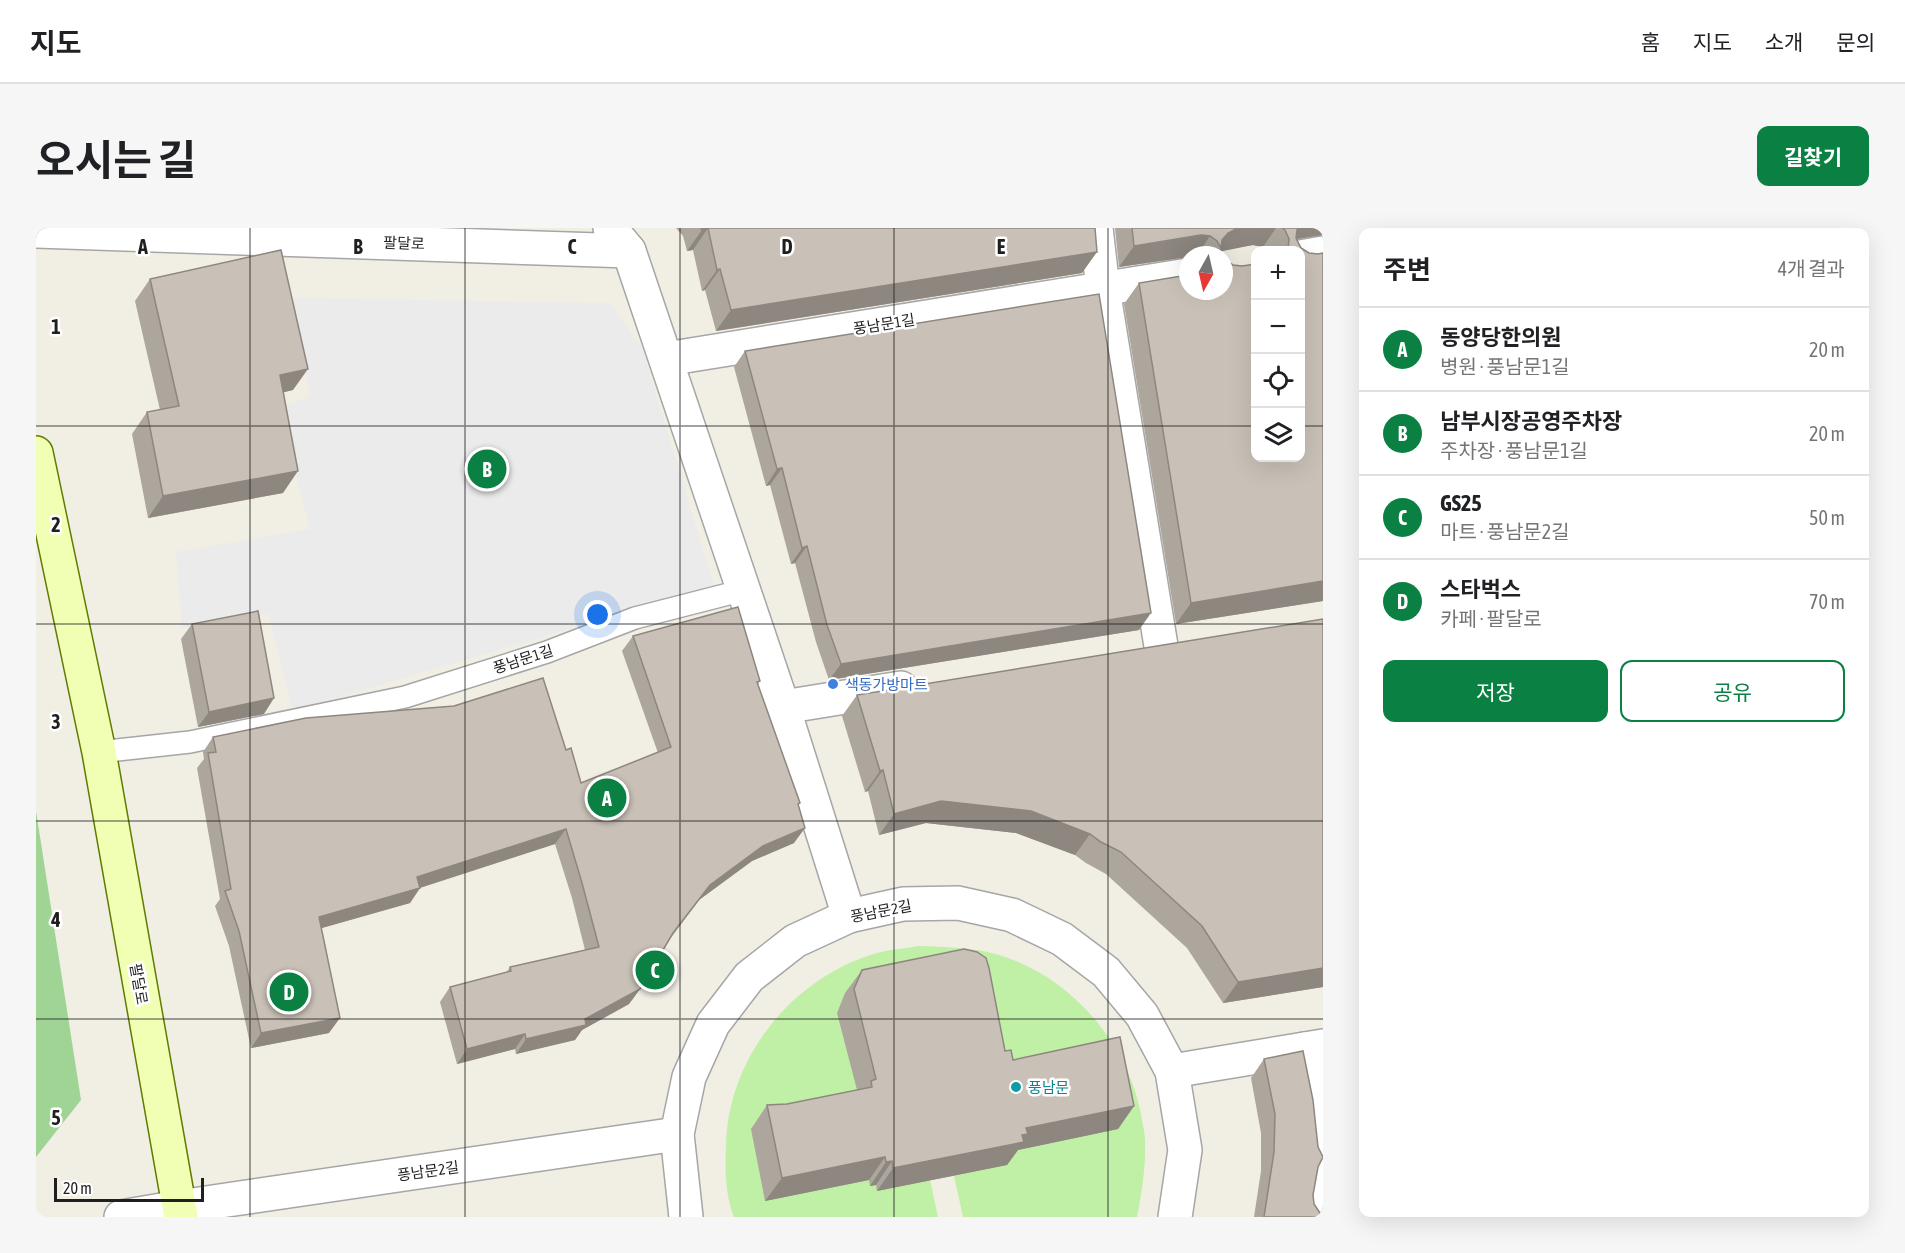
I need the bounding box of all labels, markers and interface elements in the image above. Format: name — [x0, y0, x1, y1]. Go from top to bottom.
text: 지도 — [30, 27, 82, 59]
text: 홈 — [1641, 30, 1660, 54]
text: 지도 — [1693, 30, 1732, 54]
text: 소개 — [1765, 30, 1803, 54]
text: 문의 — [1836, 30, 1875, 54]
button: 길찾기 — [1757, 126, 1869, 186]
text: 오시는 길 — [36, 136, 196, 184]
street label: 팔달로 — [383, 234, 425, 252]
text: A — [137, 235, 148, 258]
text: B — [353, 235, 363, 258]
text: C — [568, 235, 577, 258]
text: D — [781, 235, 793, 258]
text: E — [997, 235, 1006, 258]
north arrow — [1179, 246, 1233, 300]
map controls — [1251, 246, 1305, 462]
button: + — [1251, 246, 1305, 300]
text: 주변 — [1383, 255, 1431, 285]
text: 4개 결과 — [1778, 257, 1845, 280]
button: − — [1251, 300, 1305, 354]
street label: 풍남문1길 — [852, 311, 916, 337]
text: 1 — [51, 315, 61, 338]
text: 동양당한의원 — [1440, 324, 1561, 350]
text: A — [1398, 338, 1407, 361]
text: 20 m — [1809, 338, 1845, 361]
button: locate — [1251, 354, 1305, 408]
text: 병원 · 풍남문1길 — [1440, 355, 1570, 378]
button: layers — [1251, 408, 1305, 462]
text: 남부시장공영주차장 — [1440, 408, 1622, 434]
text: B — [1398, 422, 1407, 445]
text: 20 m — [1809, 422, 1845, 445]
text: 주차장 · 풍남문1길 — [1440, 439, 1588, 462]
pin: B — [468, 446, 506, 492]
text: GS25 — [1440, 490, 1482, 516]
text: C — [1398, 506, 1407, 529]
text: 50 m — [1809, 506, 1845, 529]
text: 2 — [51, 513, 61, 536]
text: 마트 · 풍남문2길 — [1440, 520, 1570, 543]
text: 스타벅스 — [1440, 576, 1521, 602]
text: D — [1397, 590, 1408, 613]
text: 70 m — [1809, 590, 1845, 613]
your location — [583, 600, 612, 629]
text: 카페 · 팔달로 — [1440, 607, 1542, 630]
street label: 풍남문1길 — [491, 641, 555, 677]
button: 저장 — [1383, 660, 1608, 722]
button: 공유 — [1620, 660, 1845, 722]
place label: 색동가방마트 — [845, 676, 928, 693]
marker: 색동가방마트 — [826, 677, 840, 691]
text: 3 — [51, 710, 61, 733]
pin: A — [588, 776, 626, 820]
street label: 풍남문2길 — [849, 897, 913, 925]
text: 4 — [50, 908, 61, 931]
pin: C — [636, 948, 674, 992]
street label: 팔달로 — [127, 962, 151, 1006]
pin: D — [270, 970, 308, 1014]
place label: 풍남문 — [1028, 1079, 1069, 1096]
marker: 풍남문 — [1009, 1080, 1023, 1094]
text: 5 — [51, 1106, 61, 1129]
street label: 풍남문2길 — [396, 1158, 460, 1184]
scale bar — [54, 1175, 204, 1202]
text: 20 m — [63, 1179, 92, 1197]

